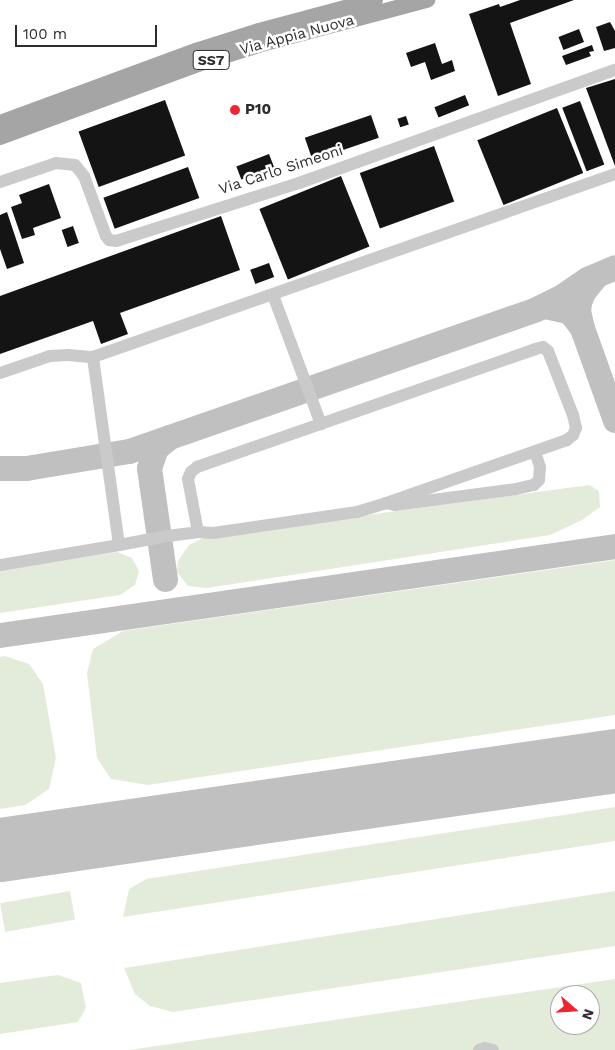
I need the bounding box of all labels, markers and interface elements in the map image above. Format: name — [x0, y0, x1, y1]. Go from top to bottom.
street label: Via Appia Nuova — [237, 11, 357, 59]
scale bar — [18, 15, 160, 47]
text: 100 m — [23, 25, 67, 43]
road number: SS7 — [192, 48, 230, 72]
place label: P10 — [245, 101, 271, 119]
marker: P10 — [229, 104, 241, 116]
street label: Via Carlo Simeoni — [217, 141, 345, 199]
north arrow — [550, 985, 600, 1035]
text: N — [579, 1007, 597, 1022]

